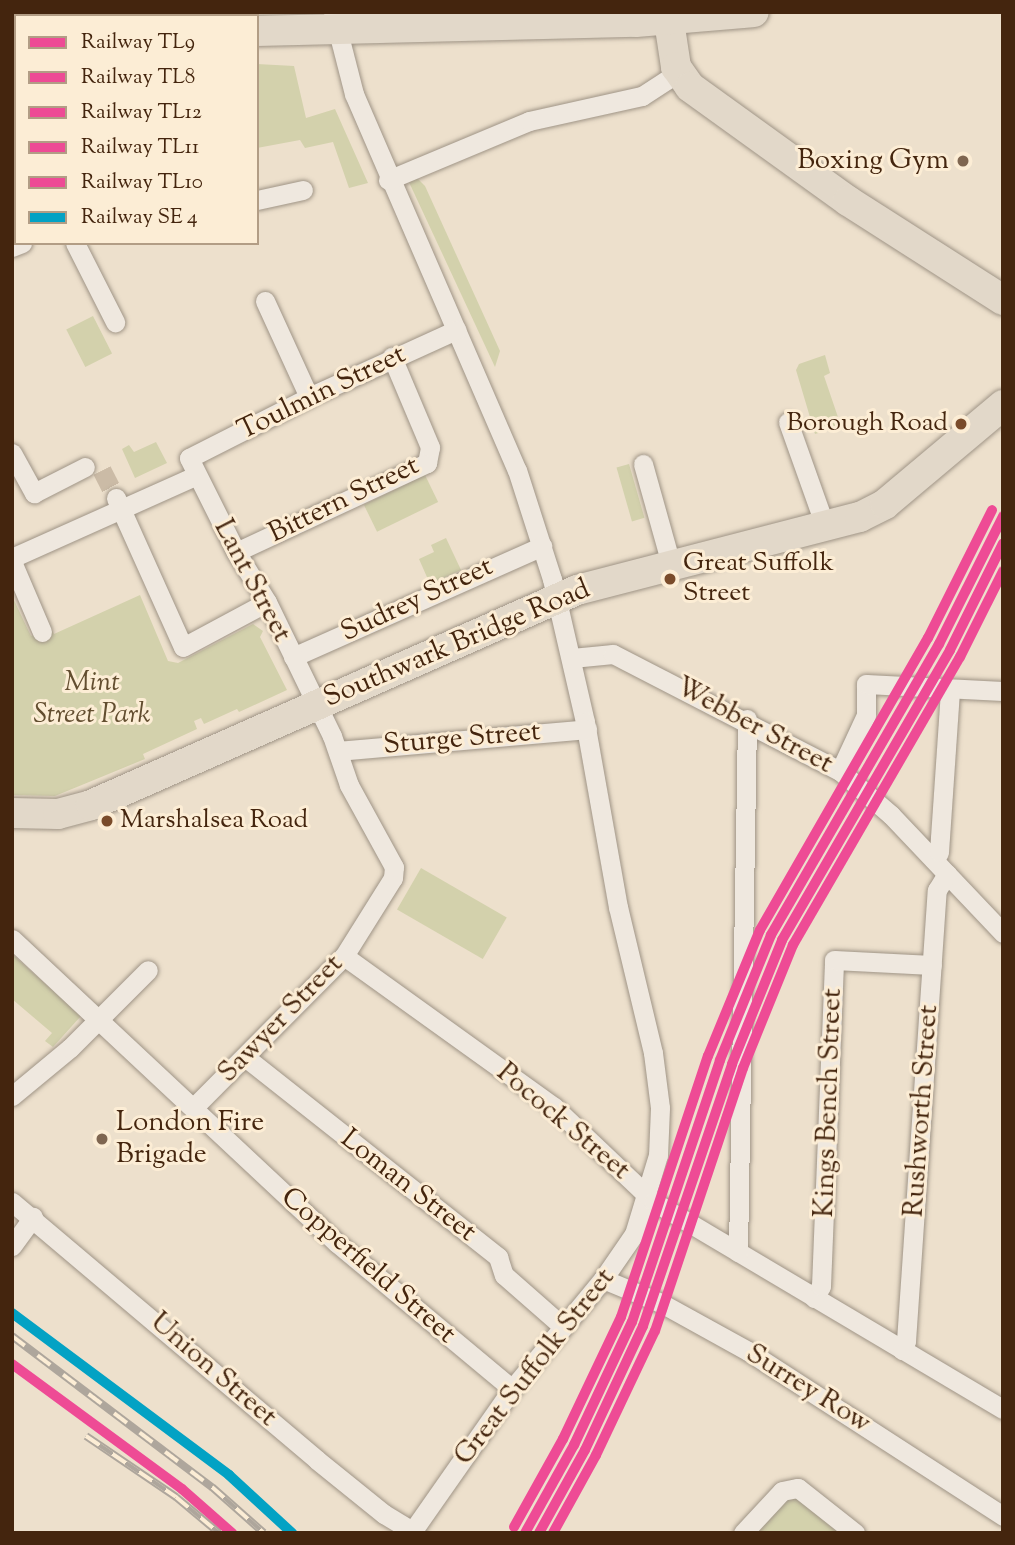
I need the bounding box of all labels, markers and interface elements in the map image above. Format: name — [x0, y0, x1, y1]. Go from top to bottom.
legend — [14, 14, 259, 245]
text: Railway TL9 — [81, 28, 195, 58]
text: Railway TL8 — [81, 63, 195, 93]
text: Railway TL12 — [81, 98, 202, 128]
text: Railway TL11 — [81, 133, 199, 163]
place label: Boxing Gym — [797, 144, 949, 178]
marker: Boxing Gym — [955, 153, 971, 169]
text: Railway TL10 — [81, 168, 203, 198]
text: Railway SE 4 — [81, 203, 198, 233]
street label: Toulmin Street — [233, 338, 411, 448]
place label: Borough Road — [787, 408, 948, 440]
marker: Borough Road — [954, 417, 968, 431]
street label: Bittern Street — [263, 449, 425, 551]
street label: Lant Street — [206, 514, 298, 648]
place label: Great Suffolk Street — [683, 548, 834, 610]
street label: Sudrey Street — [336, 550, 498, 650]
marker: Great Suffolk Street — [663, 572, 677, 586]
street label: Southwark Bridge Road — [319, 573, 595, 715]
park label: Mint Street Park — [34, 666, 150, 732]
street label: Webber Street — [670, 670, 838, 782]
street label: Sturge Street — [382, 715, 542, 763]
place label: Marshalsea Road — [120, 805, 308, 837]
marker: Marshalsea Road — [100, 814, 114, 828]
street label: Sawyer Street — [211, 948, 351, 1090]
street label: Kings Bench Street — [808, 988, 850, 1218]
street label: Rushworth Street — [898, 1004, 946, 1218]
street label: Pocock Street — [489, 1056, 637, 1188]
place label: London Fire Brigade — [116, 1106, 264, 1172]
street label: Loman Street — [333, 1123, 483, 1249]
marker: London Fire Brigade — [94, 1131, 110, 1147]
street label: Copperfield Street — [274, 1181, 462, 1351]
street label: Great Suffolk Street — [448, 1262, 622, 1472]
street label: Union Street — [143, 1306, 283, 1434]
street label: Surrey Row — [739, 1337, 877, 1441]

